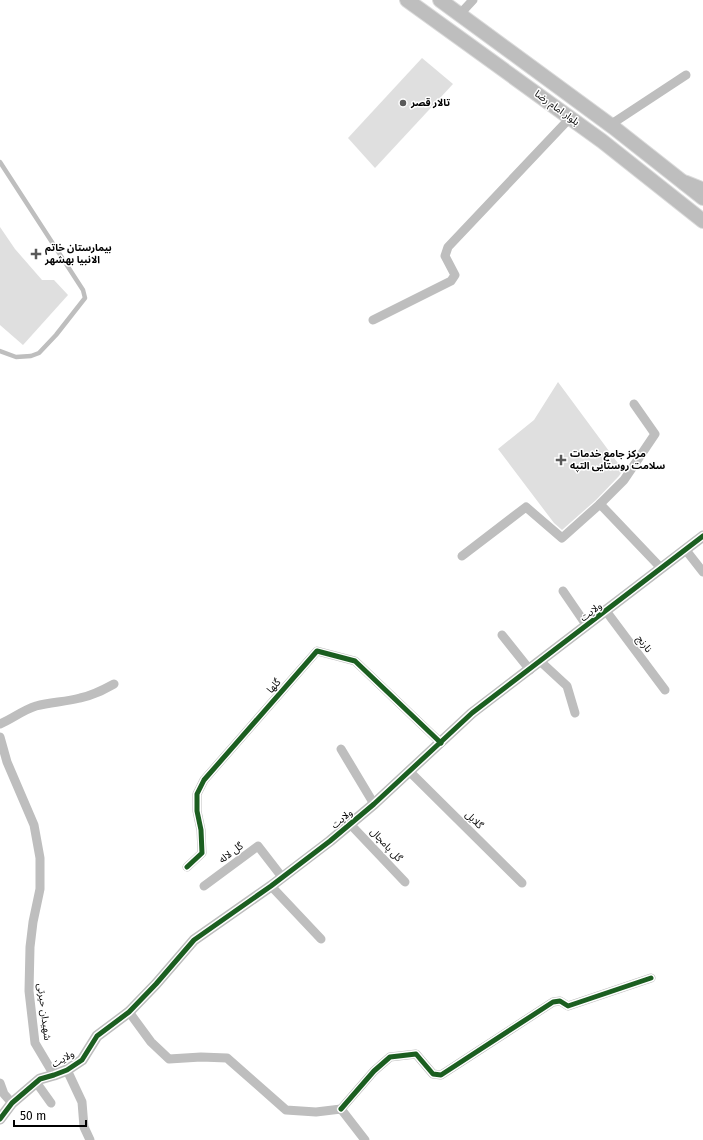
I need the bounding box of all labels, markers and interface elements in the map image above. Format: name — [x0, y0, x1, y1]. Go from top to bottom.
street label: بلوار امام رضا — [531, 88, 582, 130]
place label: تالار قصر — [410, 97, 451, 109]
marker: تالار قصر — [398, 98, 408, 108]
place label: بیمارستان خاتم الانبیا بهشهر — [44, 242, 112, 266]
marker: بیمارستان خاتم الانبیا بهشهر — [30, 248, 42, 260]
place label: مرکز جامع خدمات سلامت روستایی التپه — [570, 448, 665, 473]
marker: مرکز جامع خدمات سلامت روستایی التپه — [555, 454, 567, 466]
street label: ولایت — [578, 600, 604, 624]
street label: نارنج — [633, 633, 654, 656]
street label: گلها — [265, 676, 284, 696]
street label: ولایت — [329, 807, 355, 831]
street label: گلایل — [463, 809, 486, 832]
street label: گل پامچال — [367, 826, 405, 865]
street label: گل لاله — [216, 839, 246, 866]
street label: شهیدان حیرتی — [35, 983, 53, 1041]
street label: ولایت — [50, 1048, 76, 1070]
scale bar — [14, 1102, 86, 1128]
text: 50 m — [20, 1109, 46, 1123]

